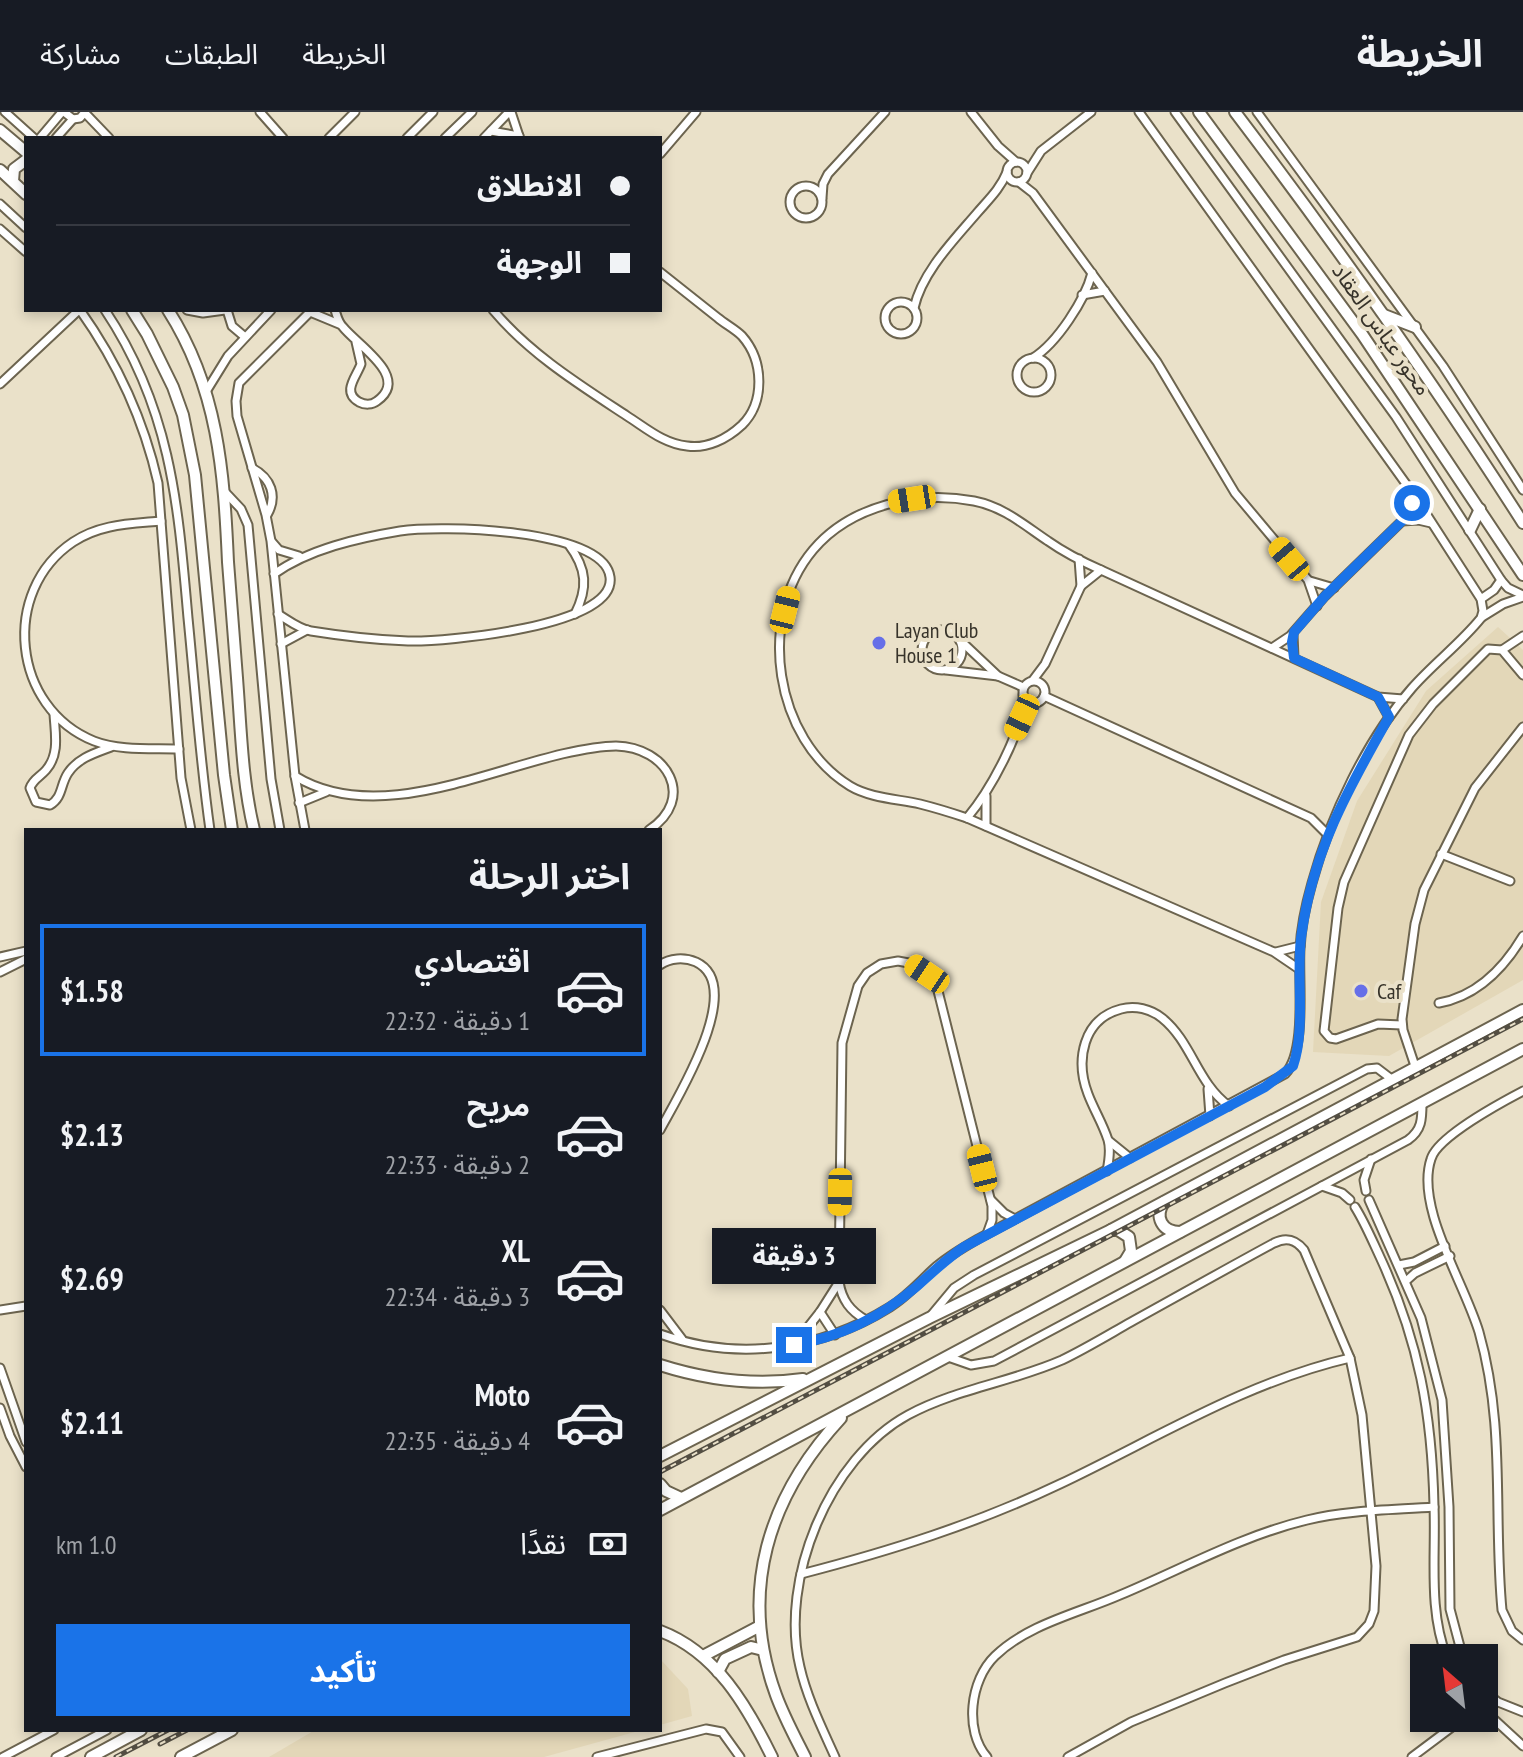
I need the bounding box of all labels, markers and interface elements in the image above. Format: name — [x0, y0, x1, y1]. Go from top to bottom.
text: الخريطة — [1357, 28, 1483, 77]
text: مشاركة — [40, 35, 121, 72]
text: الطبقات — [165, 35, 258, 72]
text: الخريطة — [302, 35, 386, 72]
text: الانطلاق — [477, 165, 582, 204]
text: الوجهة — [497, 242, 582, 281]
street label: محور عباس العقاد — [1326, 257, 1438, 401]
car — [886, 483, 938, 515]
route start — [1394, 485, 1430, 521]
car — [1264, 533, 1314, 585]
car — [768, 584, 802, 636]
place label: Layan Club House 1 — [895, 616, 978, 669]
marker: Layan Club House 1 — [870, 634, 888, 652]
car — [1001, 690, 1043, 744]
text: اختر الرحلة — [469, 852, 630, 899]
text: اقتصادي — [415, 941, 530, 980]
car — [900, 951, 954, 997]
icon: car — [554, 954, 626, 1026]
text: $1.58 — [60, 971, 124, 1010]
place label: Caf — [1377, 977, 1403, 1005]
marker: Caf — [1352, 982, 1370, 1000]
text: 1 دقيقة · 22:32 — [385, 1004, 530, 1037]
text: مريح — [467, 1085, 530, 1124]
icon: car — [554, 1098, 626, 1170]
text: $2.13 — [60, 1115, 124, 1154]
car — [965, 1142, 999, 1194]
text: 2 دقيقة · 22:33 — [385, 1148, 530, 1181]
car — [828, 1168, 852, 1216]
callout: 3 دقيقة — [712, 1229, 876, 1285]
text: XL — [501, 1231, 530, 1270]
text: 3 دقيقة — [752, 1239, 836, 1272]
icon: car — [554, 1242, 626, 1314]
text: $2.69 — [60, 1259, 124, 1298]
text: 3 دقيقة · 22:34 — [385, 1280, 530, 1313]
route end — [776, 1327, 812, 1363]
text: Moto — [475, 1375, 530, 1414]
icon: car — [554, 1386, 626, 1458]
text: $2.11 — [60, 1403, 124, 1442]
text: 4 دقيقة · 22:35 — [385, 1424, 530, 1457]
icon: cash — [586, 1522, 630, 1566]
text: نقدًا — [520, 1523, 566, 1562]
text: 1.0 km — [56, 1528, 117, 1561]
button: تأكيد — [56, 1624, 630, 1716]
north arrow — [1410, 1644, 1498, 1732]
map controls — [1410, 1644, 1498, 1732]

